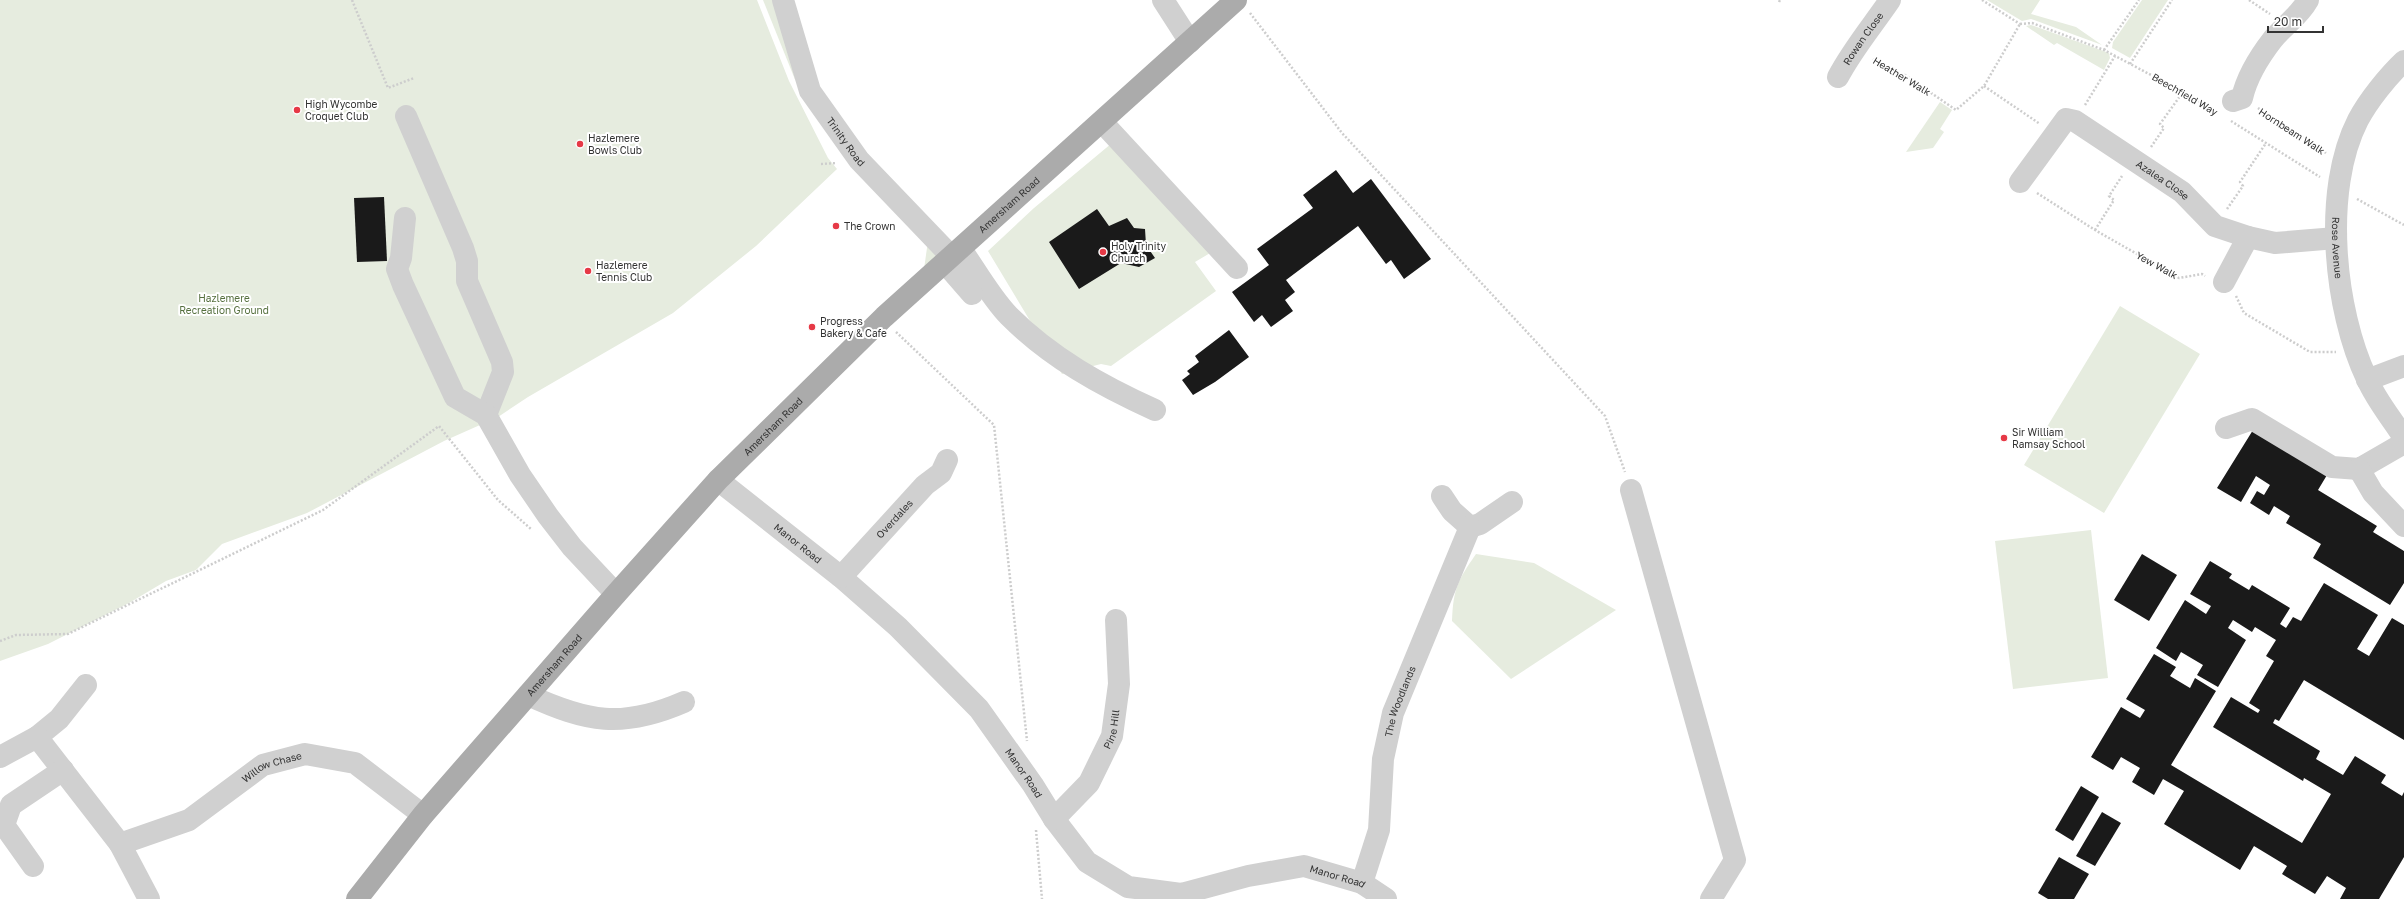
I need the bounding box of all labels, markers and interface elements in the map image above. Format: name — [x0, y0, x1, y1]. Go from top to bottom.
scale bar — [2268, 8, 2323, 34]
street label: Rowan Close — [1840, 9, 1886, 67]
text: 20 m — [2274, 14, 2302, 29]
street label: Heather Walk — [1871, 54, 1933, 98]
street label: Beechfield Way — [2150, 70, 2220, 118]
place label: High Wycombe Croquet Club — [305, 98, 378, 122]
marker: High Wycombe Croquet Club — [292, 105, 302, 115]
street label: Hornbeam Walk — [2257, 105, 2328, 157]
street label: Trinity Road — [824, 115, 868, 169]
place label: Hazlemere Bowls Club — [588, 132, 642, 156]
marker: Hazlemere Bowls Club — [575, 139, 585, 149]
street label: Azalea Close — [2134, 157, 2192, 202]
street label: Amersham Road — [976, 174, 1042, 235]
street label: Rose Avenue — [2330, 217, 2345, 279]
place label: The Crown — [844, 220, 895, 232]
marker: The Crown — [831, 221, 841, 231]
place label: Holy Trinity Church — [1111, 240, 1167, 264]
marker: Holy Trinity Church — [1098, 247, 1108, 257]
street label: Yew Walk — [2134, 249, 2180, 281]
place label: Hazlemere Tennis Club — [596, 259, 652, 283]
marker: Hazlemere Tennis Club — [583, 266, 593, 276]
park label: Hazlemere Recreation Ground — [179, 292, 269, 316]
place label: Progress Bakery & Cafe — [820, 315, 887, 339]
marker: Progress Bakery & Cafe — [807, 322, 817, 332]
street label: Amersham Road — [741, 394, 805, 458]
place label: Sir William Ramsay School — [2012, 426, 2085, 450]
marker: Sir William Ramsay School — [1999, 433, 2009, 443]
street label: Overdales — [873, 497, 915, 541]
street label: Manor Road — [772, 521, 824, 566]
street label: Amersham Road — [524, 632, 584, 698]
street label: The Woodlands — [1382, 664, 1418, 738]
street label: Pine Hill — [1101, 709, 1122, 751]
street label: Manor Road — [1003, 746, 1045, 800]
street label: Willow Chase — [239, 749, 303, 785]
street label: Manor Road — [1309, 862, 1368, 890]

